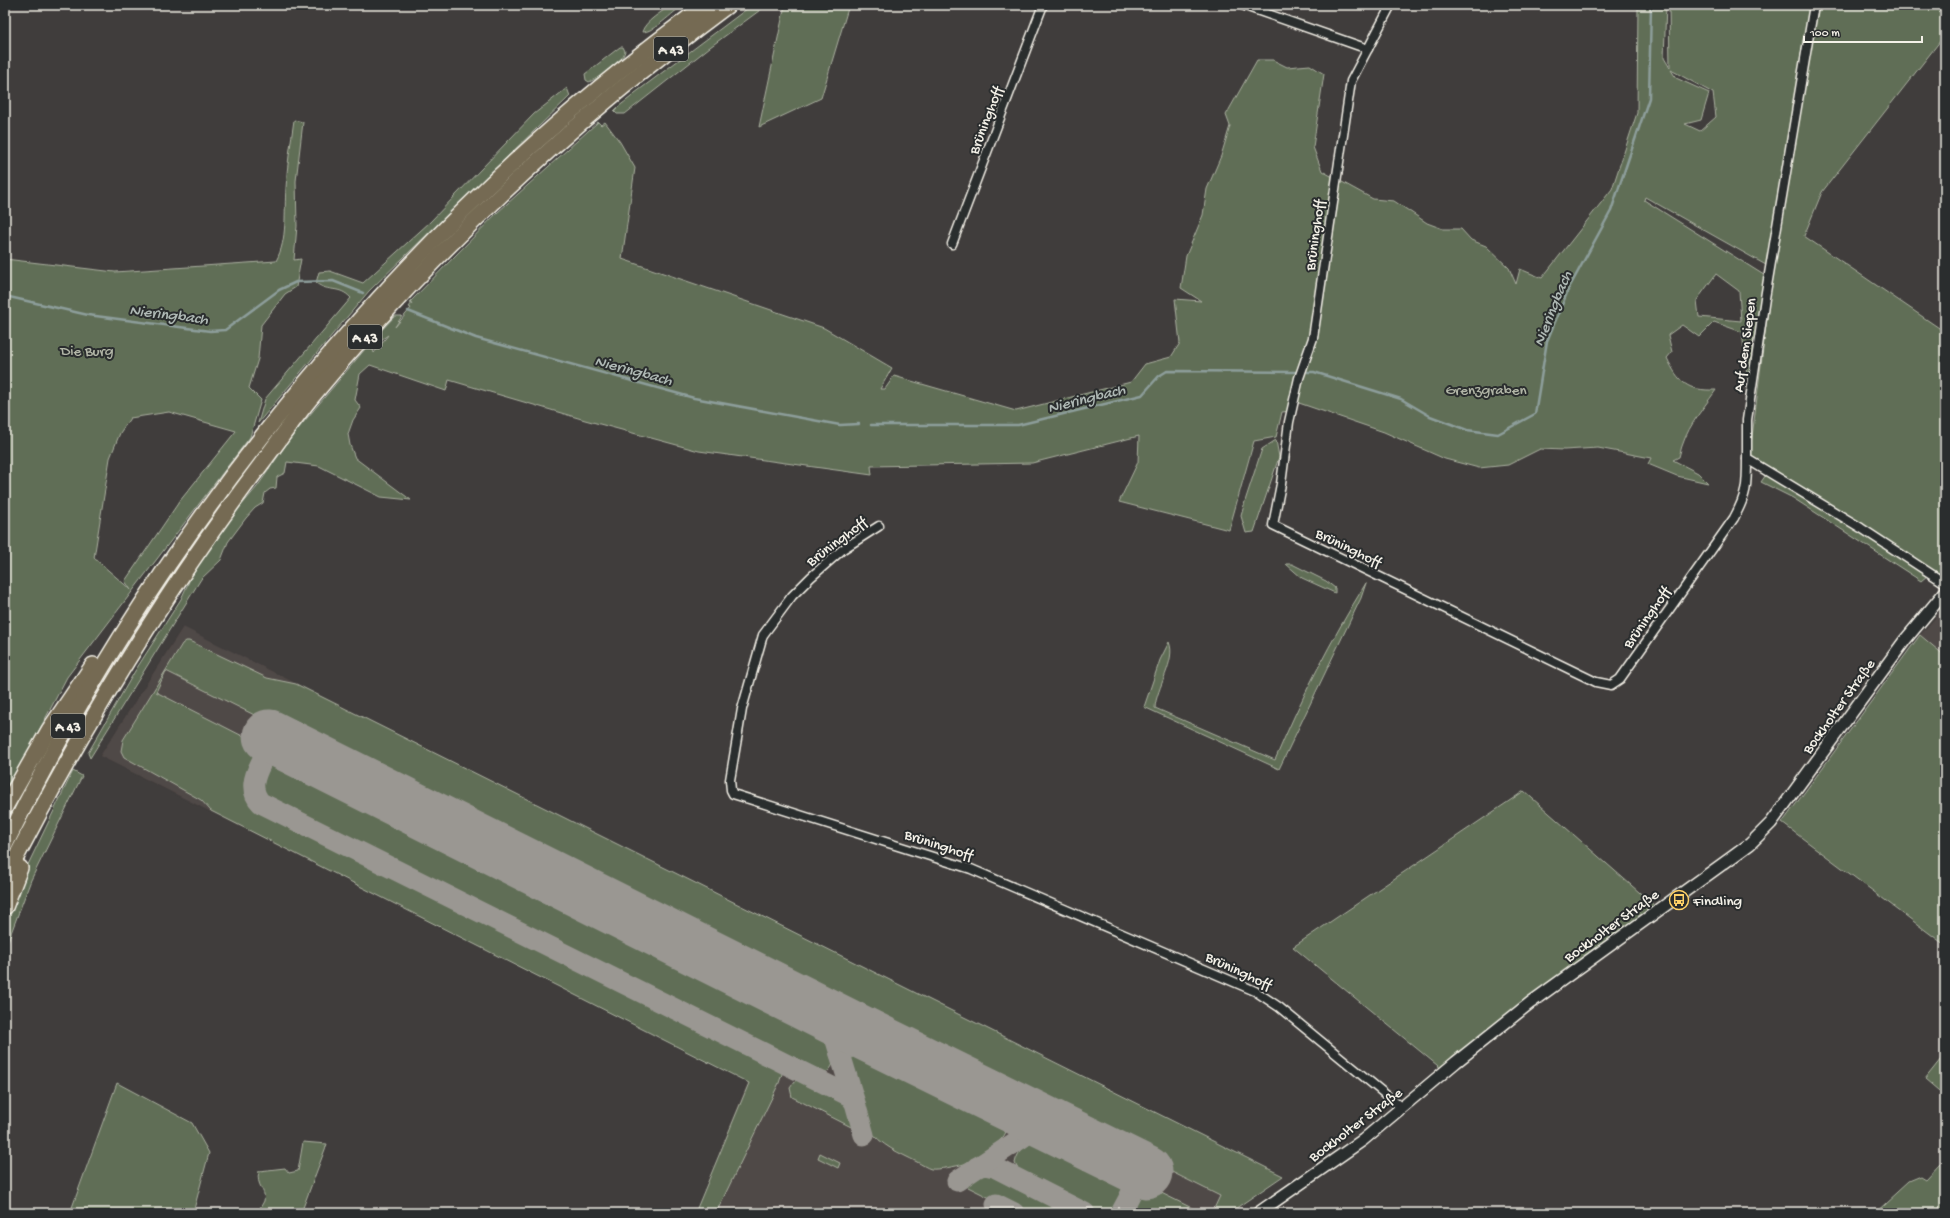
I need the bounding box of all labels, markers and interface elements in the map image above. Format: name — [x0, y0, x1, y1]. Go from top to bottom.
scale bar — [1804, 18, 1922, 44]
text: 100 m — [1809, 27, 1840, 41]
road number: A 43 — [654, 37, 688, 61]
street label: Brüninghoff — [965, 83, 1009, 158]
street label: Brüninghoff — [1302, 197, 1330, 273]
water label: Nieringbach — [1531, 269, 1578, 350]
street label: Auf dem Siepen — [1730, 297, 1762, 394]
water label: Nieringbach — [128, 302, 210, 331]
road number: A 43 — [348, 325, 382, 349]
park label: Die Burg — [60, 343, 113, 361]
water label: Nieringbach — [592, 353, 674, 392]
water label: Nieringbach — [1046, 381, 1128, 419]
park label: Grenzgraben — [1445, 382, 1527, 400]
street label: Brüninghoff — [803, 513, 872, 572]
street label: Brüninghoff — [1311, 525, 1385, 573]
street label: Brüninghoff — [1619, 583, 1676, 653]
street label: Bockholter Straße — [1799, 656, 1880, 759]
road number: A 43 — [51, 714, 85, 738]
street label: Brüninghoff — [901, 826, 976, 866]
street label: Bockholter Straße — [1560, 886, 1663, 968]
bus stop icon: Findling — [1668, 889, 1690, 911]
place label: Findling — [1692, 893, 1742, 911]
street label: Brüninghoff — [1201, 948, 1275, 996]
street label: Bockholter Straße — [1305, 1084, 1407, 1167]

